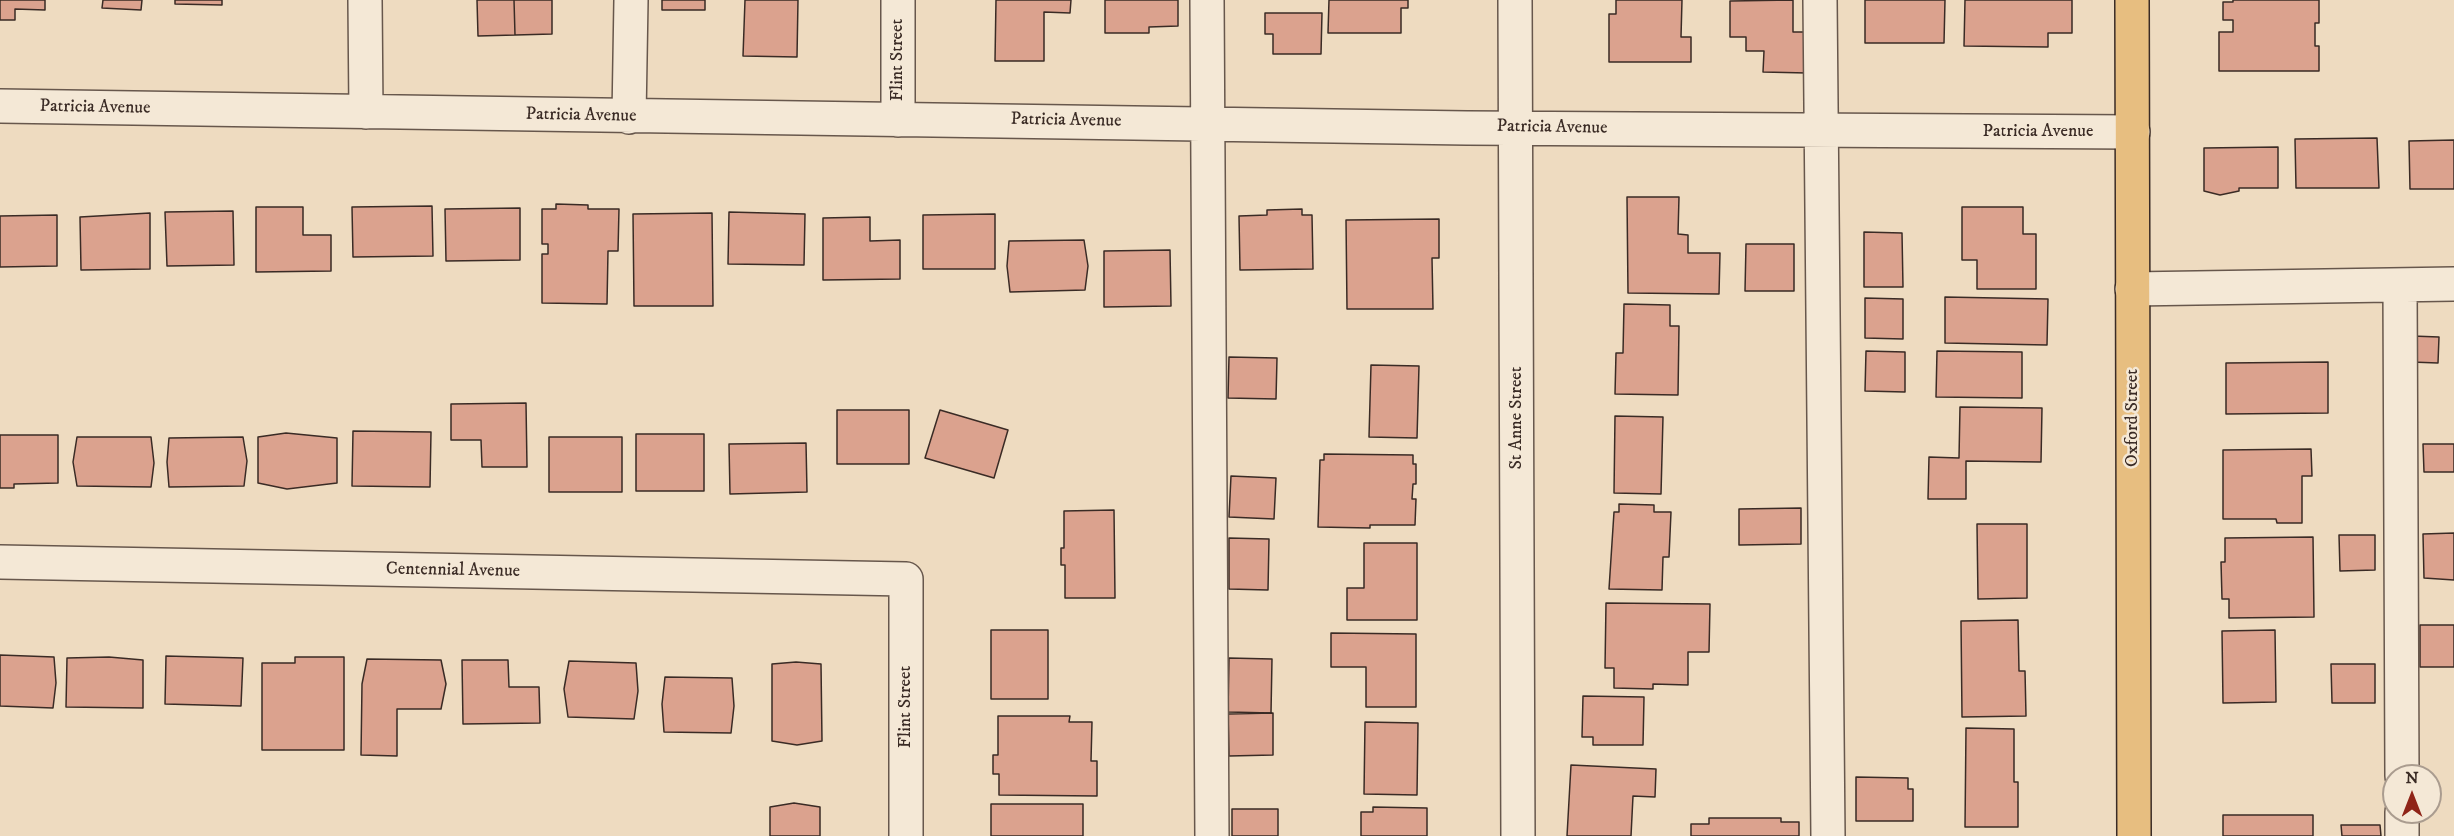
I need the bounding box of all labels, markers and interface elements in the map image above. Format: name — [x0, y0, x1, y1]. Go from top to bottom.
street label: Flint Street — [887, 19, 909, 101]
street label: Patricia Avenue — [39, 96, 151, 120]
street label: Patricia Avenue — [525, 104, 637, 128]
street label: Patricia Avenue — [1010, 109, 1122, 133]
street label: Patricia Avenue — [1496, 116, 1608, 140]
street label: Patricia Avenue — [1983, 121, 2093, 143]
street label: St Anne Street — [1506, 366, 1528, 470]
street label: Oxford Street — [2122, 369, 2144, 467]
street label: Centennial Avenue — [386, 559, 520, 583]
street label: Flint Street — [895, 666, 917, 748]
north arrow — [2382, 764, 2442, 824]
text: N — [2405, 768, 2419, 788]

